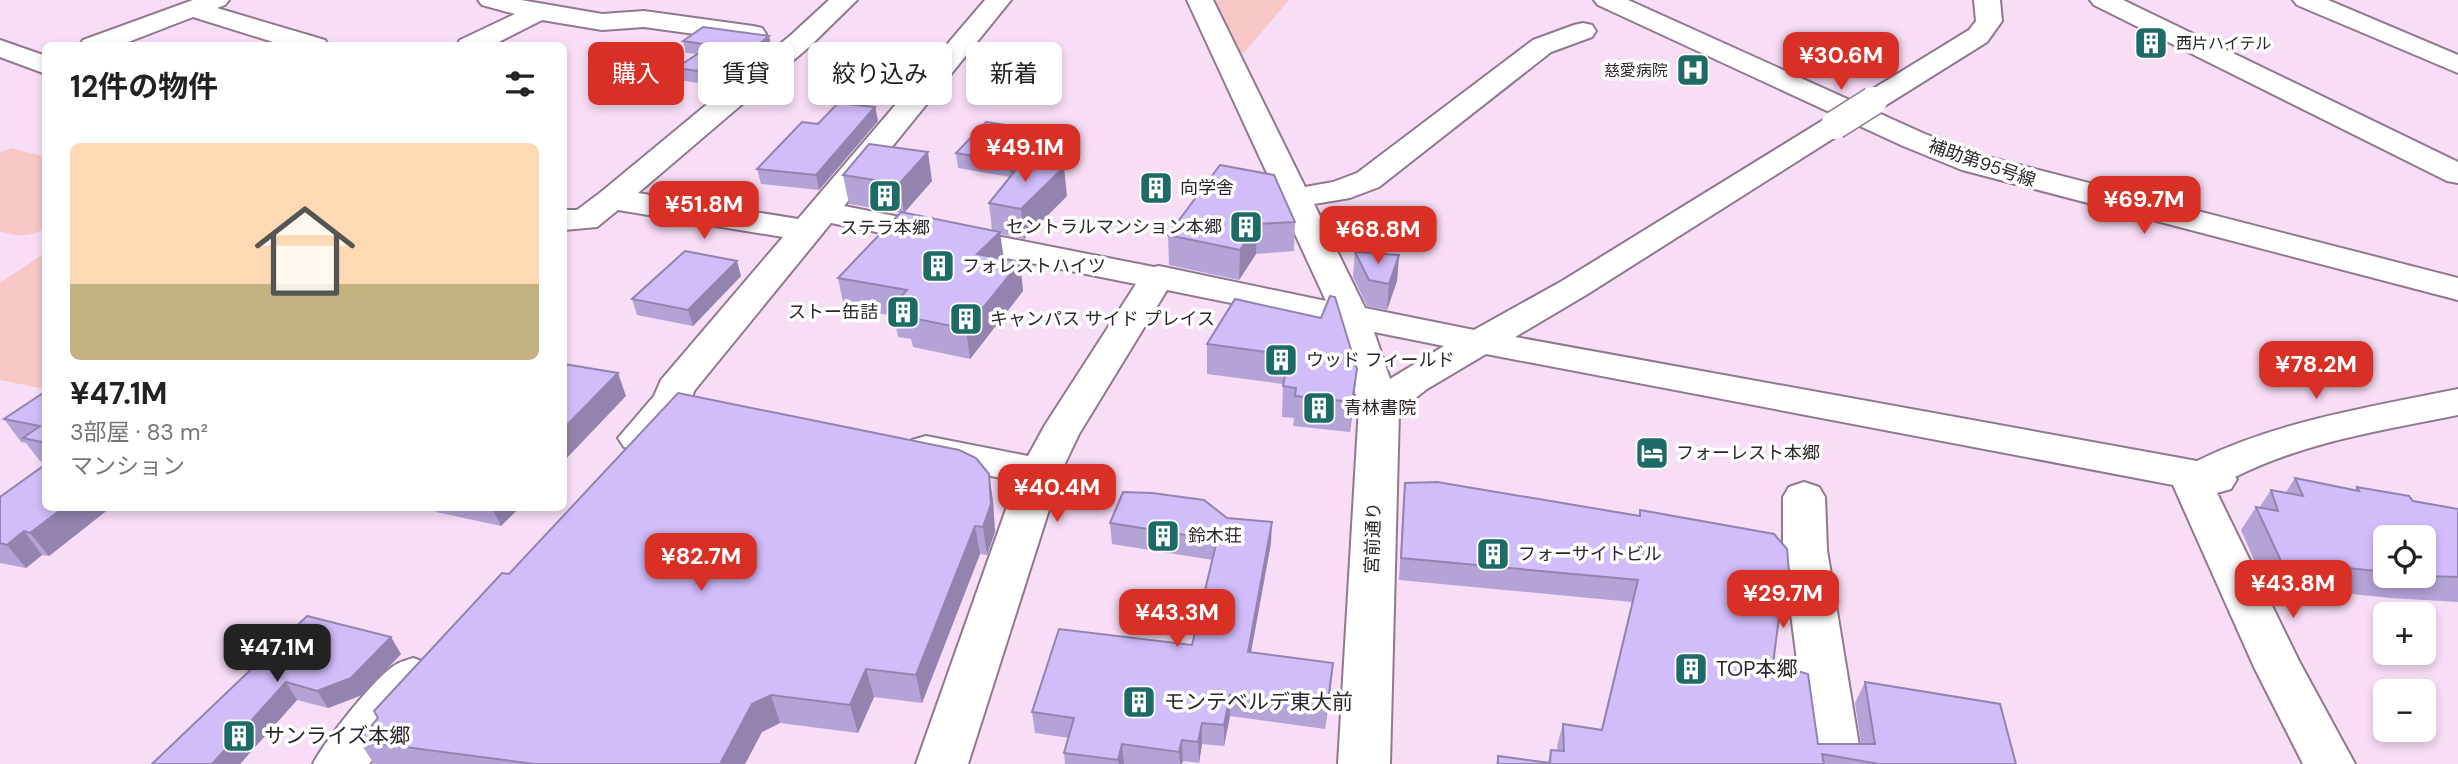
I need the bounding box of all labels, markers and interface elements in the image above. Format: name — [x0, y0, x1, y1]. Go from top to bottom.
building icon: 西片ハイテル — [2132, 24, 2170, 62]
pin: ¥30.6M — [1784, 32, 1898, 92]
place label: 西片ハイテル — [2176, 33, 2271, 54]
text: ¥30.6M — [1799, 40, 1883, 70]
chip: 購入 — [588, 42, 684, 105]
chip: 賃貸 — [698, 42, 794, 105]
chip: 絞り込み — [808, 42, 952, 105]
chip: 新着 — [966, 42, 1062, 105]
hospital icon: 慈愛病院 — [1674, 51, 1712, 89]
place label: 慈愛病院 — [1604, 60, 1668, 81]
icon: filters — [501, 65, 539, 103]
text: 12件の物件 — [70, 67, 218, 106]
pin: ¥49.1M — [968, 124, 1082, 184]
text: ¥49.1M — [986, 132, 1064, 162]
street label: 補助第95号線 — [1925, 133, 2039, 193]
building icon: 向学舎 — [1137, 169, 1175, 207]
place label: 向学舎 — [1180, 176, 1234, 200]
pin: ¥69.7M — [2087, 176, 2201, 236]
building icon: ステラ本郷 — [866, 177, 904, 215]
pin: ¥51.8M — [647, 182, 761, 241]
text: ¥69.7M — [2104, 184, 2184, 214]
icon: home — [242, 188, 368, 314]
text: ¥51.8M — [665, 189, 743, 219]
pin: ¥68.8M — [1321, 206, 1435, 266]
building icon: セントラルマンション本郷 — [1227, 208, 1265, 246]
text: ¥68.8M — [1336, 214, 1420, 244]
place label: セントラルマンション本郷 — [1006, 215, 1222, 239]
place label: ステラ本郷 — [840, 216, 930, 240]
building icon: フォレストハイツ — [919, 247, 957, 285]
place label: フォレストハイツ — [962, 254, 1106, 278]
building icon: ストー缶詰 — [884, 293, 922, 331]
place label: ストー缶詰 — [788, 300, 878, 324]
building icon: キャンパス サイド プレイス — [947, 300, 985, 338]
place label: キャンパス サイド プレイス — [990, 307, 1215, 331]
building icon: ウッド フィールド — [1262, 341, 1300, 379]
pin: ¥78.2M — [2259, 342, 2373, 401]
place label: ウッド フィールド — [1306, 348, 1454, 372]
text: ¥78.2M — [2275, 349, 2357, 379]
text: ¥47.1M — [70, 374, 167, 413]
building icon: 青林書院 — [1300, 389, 1338, 427]
place label: 青林書院 — [1344, 396, 1416, 420]
text: 3部屋 · 83 m² — [70, 417, 208, 447]
hotel icon: フォーレスト本郷 — [1633, 434, 1671, 472]
place label: フォーレスト本郷 — [1676, 441, 1820, 465]
text: マンション — [70, 451, 185, 481]
pin: ¥40.4M — [1000, 464, 1114, 524]
text: ¥40.4M — [1014, 472, 1100, 502]
street label: 宮前通り — [1360, 502, 1386, 574]
building icon: 鈴木荘 — [1144, 517, 1182, 555]
place label: 鈴木荘 — [1188, 524, 1242, 548]
map controls — [2373, 525, 2436, 742]
button: locate — [2373, 525, 2436, 588]
pin: ¥82.7M — [644, 534, 758, 593]
building icon: フォーサイトビル — [1474, 535, 1512, 573]
text: ¥82.7M — [661, 541, 741, 571]
place label: フォーサイトビル — [1518, 542, 1662, 566]
pin: ¥43.8M — [2236, 560, 2350, 620]
text: ¥43.8M — [2251, 568, 2335, 598]
pin: ¥29.7M — [1726, 570, 1840, 630]
text: ¥29.7M — [1743, 578, 1823, 608]
pin: ¥43.3M — [1120, 590, 1234, 649]
text: ¥43.3M — [1135, 597, 1219, 627]
button: + — [2373, 602, 2436, 665]
pin: ¥47.1M — [220, 624, 334, 684]
text: ¥47.1M — [240, 632, 314, 662]
building icon: TOP本郷 — [1672, 650, 1710, 688]
place label: TOP本郷 — [1716, 655, 1797, 683]
button: − — [2373, 679, 2436, 742]
building icon: モンテベルデ東大前 — [1120, 683, 1158, 721]
place label: モンテベルデ東大前 — [1164, 688, 1353, 716]
building icon: サンライズ本郷 — [220, 717, 258, 755]
place label: サンライズ本郷 — [264, 722, 410, 750]

